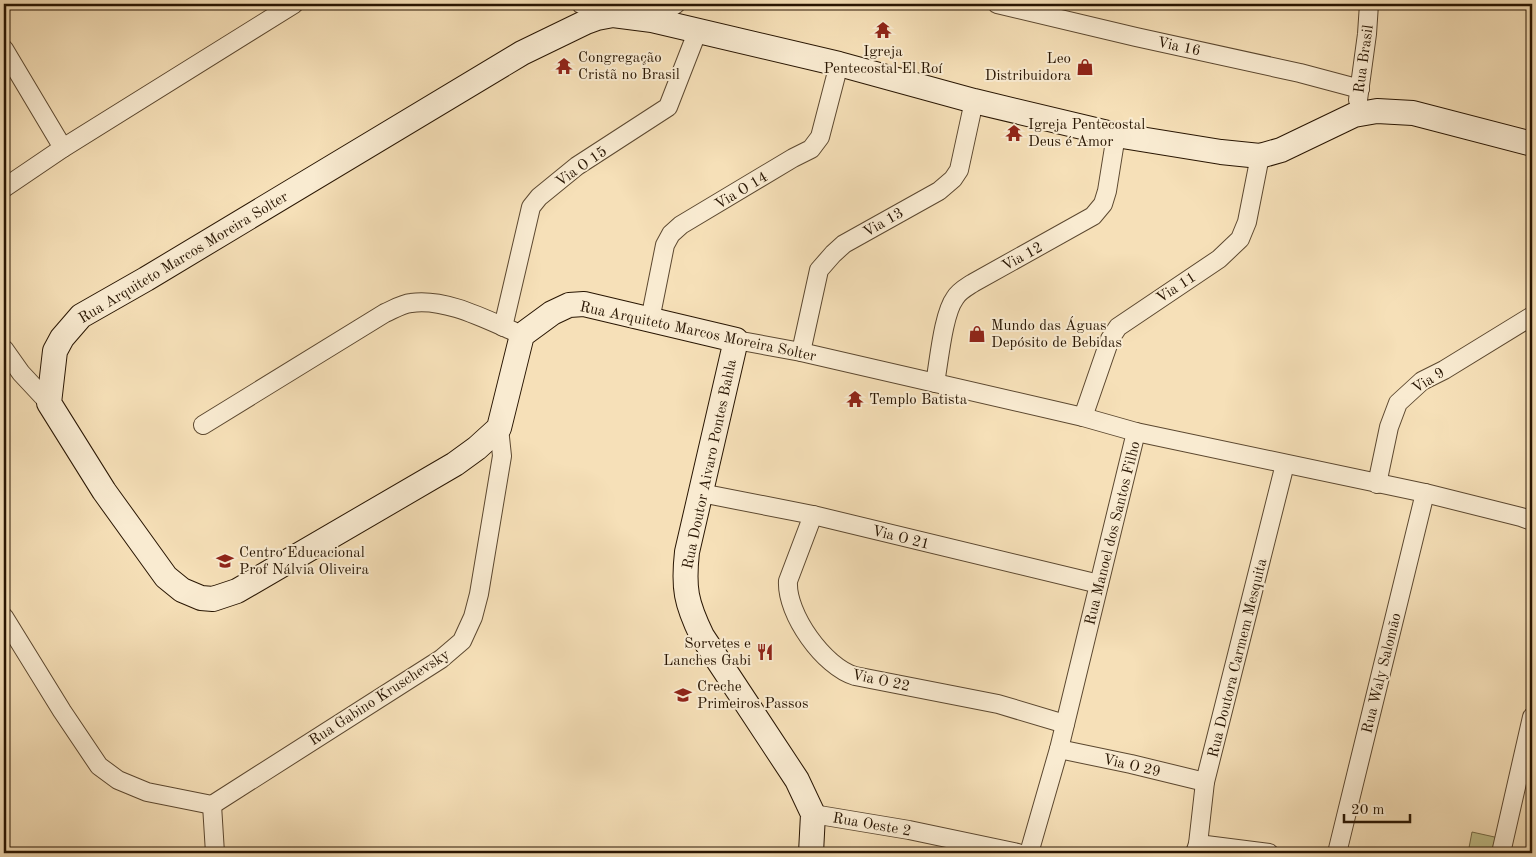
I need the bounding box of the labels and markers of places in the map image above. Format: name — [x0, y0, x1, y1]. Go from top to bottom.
temple icon: Igreja Pentecostal El Roí — [873, 20, 893, 40]
place label: Igreja Pentecostal El Roí — [824, 45, 943, 77]
place label: Congregação Cristã no Brasil — [578, 51, 680, 83]
place label: Leo Distribuidora — [985, 52, 1072, 84]
temple icon: Congregação Cristã no Brasil — [554, 56, 574, 76]
shop icon: Leo Distribuidora — [1075, 57, 1095, 77]
place label: Igreja Pentecostal Deus é Amor — [1028, 118, 1145, 150]
temple icon: Igreja Pentecostal Deus é Amor — [1004, 123, 1024, 143]
place label: Mundo das Águas Depósito de Bebidas — [991, 316, 1122, 351]
shop icon: Mundo das Águas Depósito de Bebidas — [967, 324, 987, 344]
temple icon: Templo Batista — [845, 389, 865, 409]
place label: Templo Batista — [869, 393, 968, 408]
place label: Centro Educacional Prof Nálvia Oliveira — [239, 546, 369, 578]
school or university icon: Centro Educacional Prof Nálvia Oliveira — [215, 551, 235, 571]
place label: Sorvetes e Lanches Gabi — [663, 637, 751, 669]
restaurant icon: Sorvetes e Lanches Gabi — [755, 642, 775, 662]
place label: Creche Primeiros Passos — [697, 680, 808, 712]
school or university icon: Creche Primeiros Passos — [673, 685, 693, 705]

